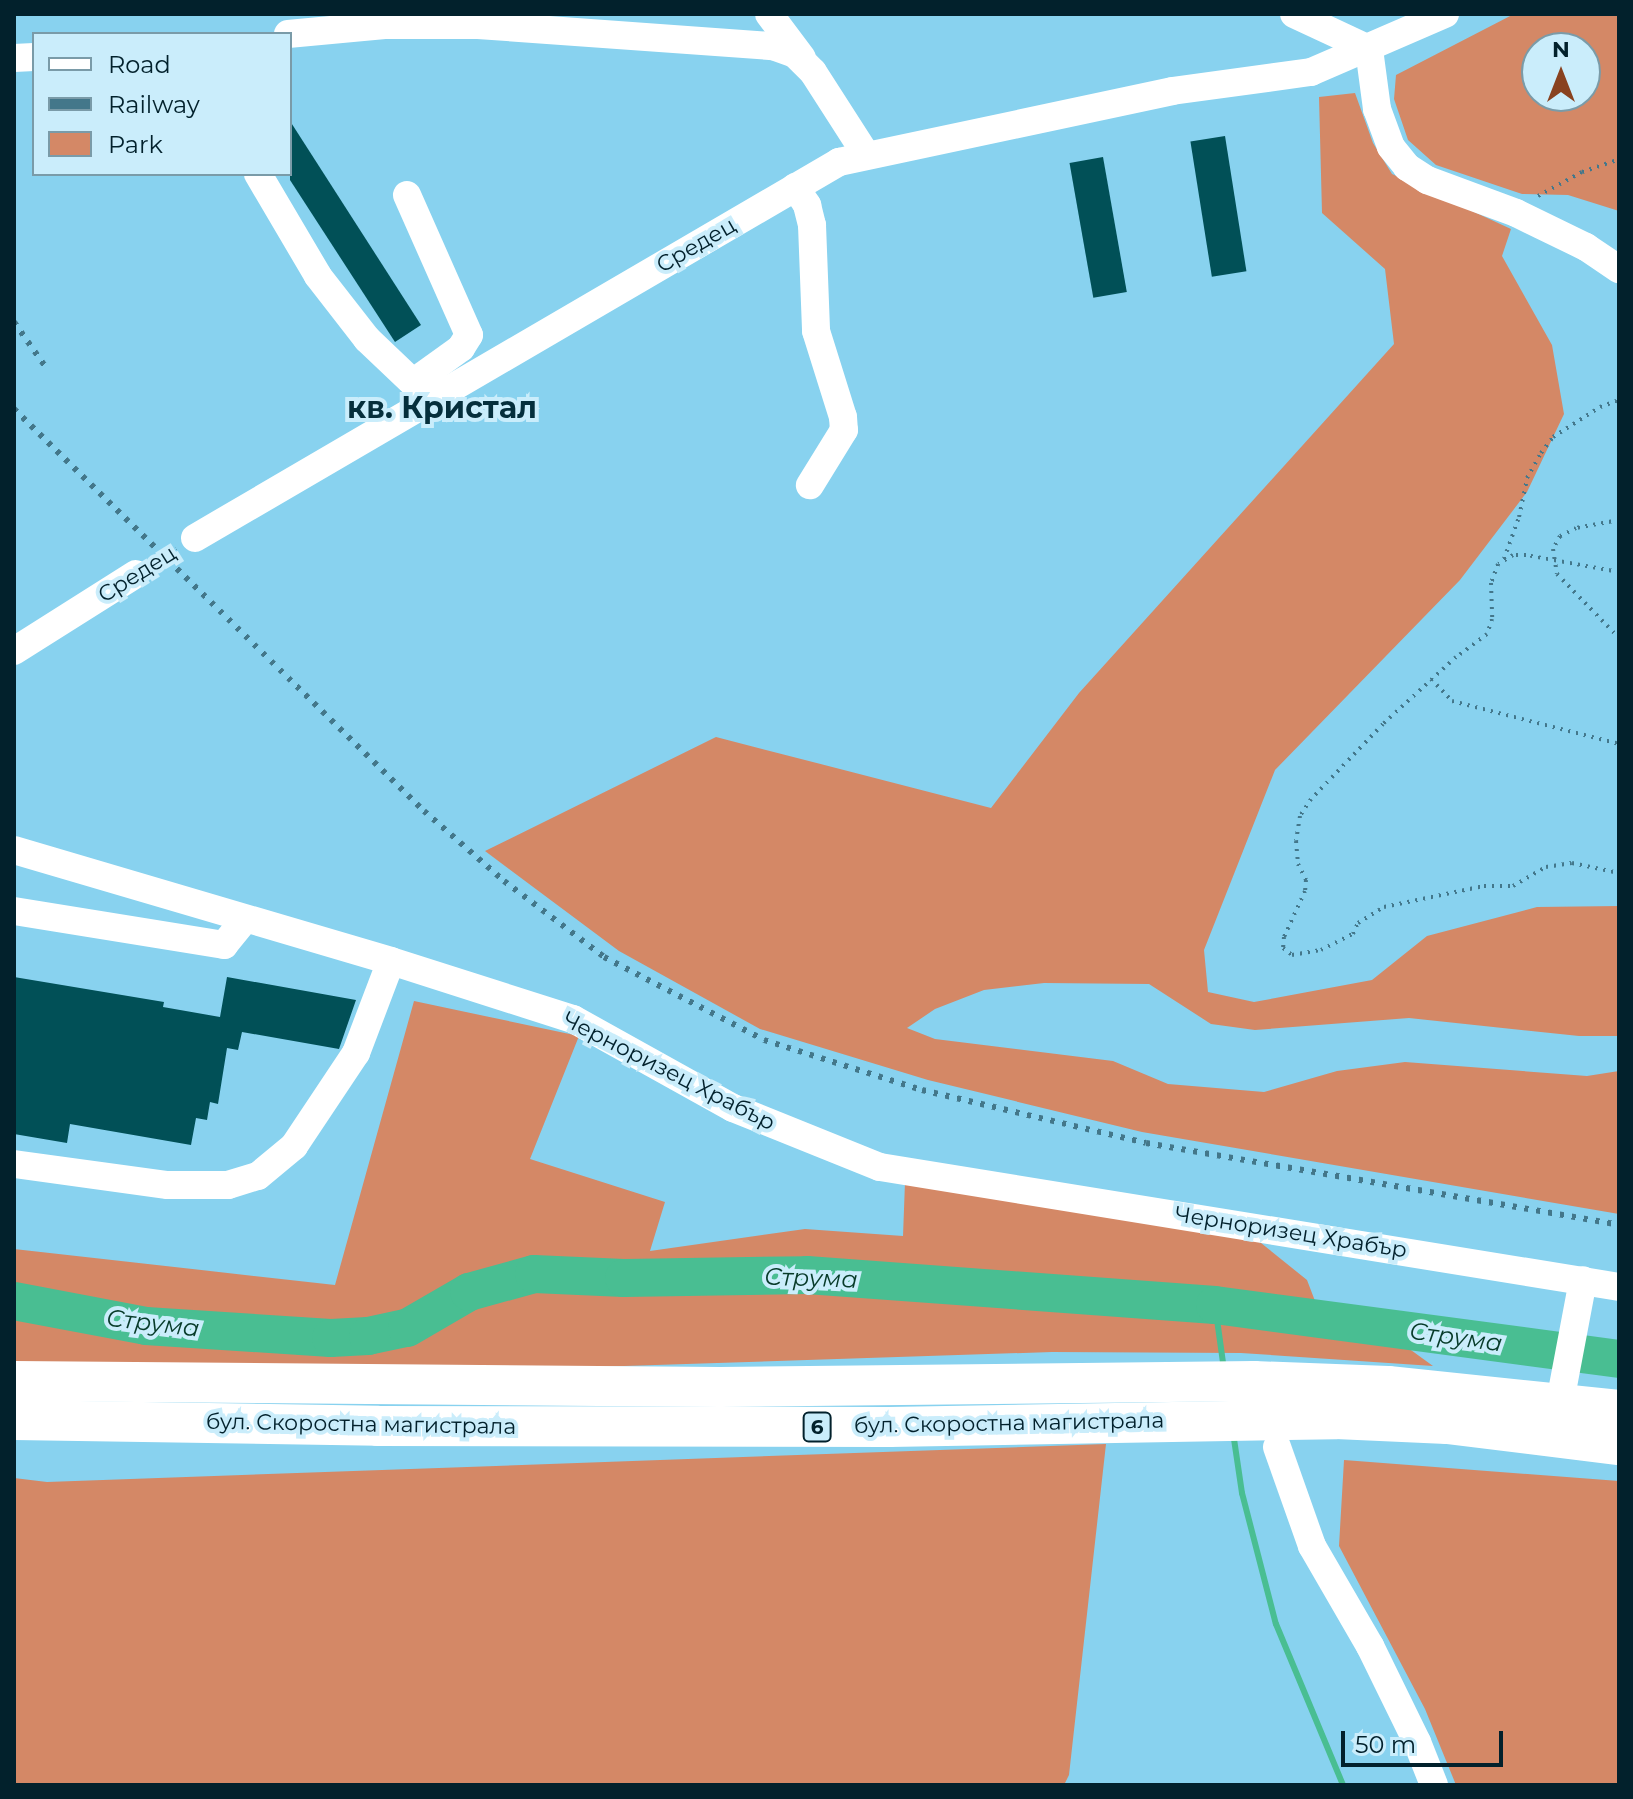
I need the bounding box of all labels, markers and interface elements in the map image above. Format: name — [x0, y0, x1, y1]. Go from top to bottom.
legend — [32, 32, 292, 176]
north arrow — [1521, 32, 1601, 112]
text: N — [1552, 36, 1570, 63]
text: Road — [108, 50, 171, 79]
text: Railway — [108, 90, 200, 119]
text: Park — [108, 130, 163, 159]
street label: Средец — [652, 212, 740, 278]
district label: кв. Кристал — [347, 390, 537, 426]
street label: Средец — [93, 540, 181, 608]
street label: Черноризец Храбър — [559, 1006, 779, 1136]
street label: Черноризец Храбър — [1173, 1201, 1409, 1263]
water label: Струма — [764, 1262, 858, 1294]
water label: Струма — [105, 1303, 201, 1343]
water label: Струма — [1408, 1316, 1504, 1358]
street label: бул. Скоростна магистрала — [854, 1407, 1164, 1439]
street label: бул. Скоростна магистрала — [206, 1408, 516, 1440]
road number: 6 — [801, 1411, 833, 1443]
scale bar — [1345, 1715, 1507, 1765]
text: 50 m — [1355, 1730, 1416, 1759]

